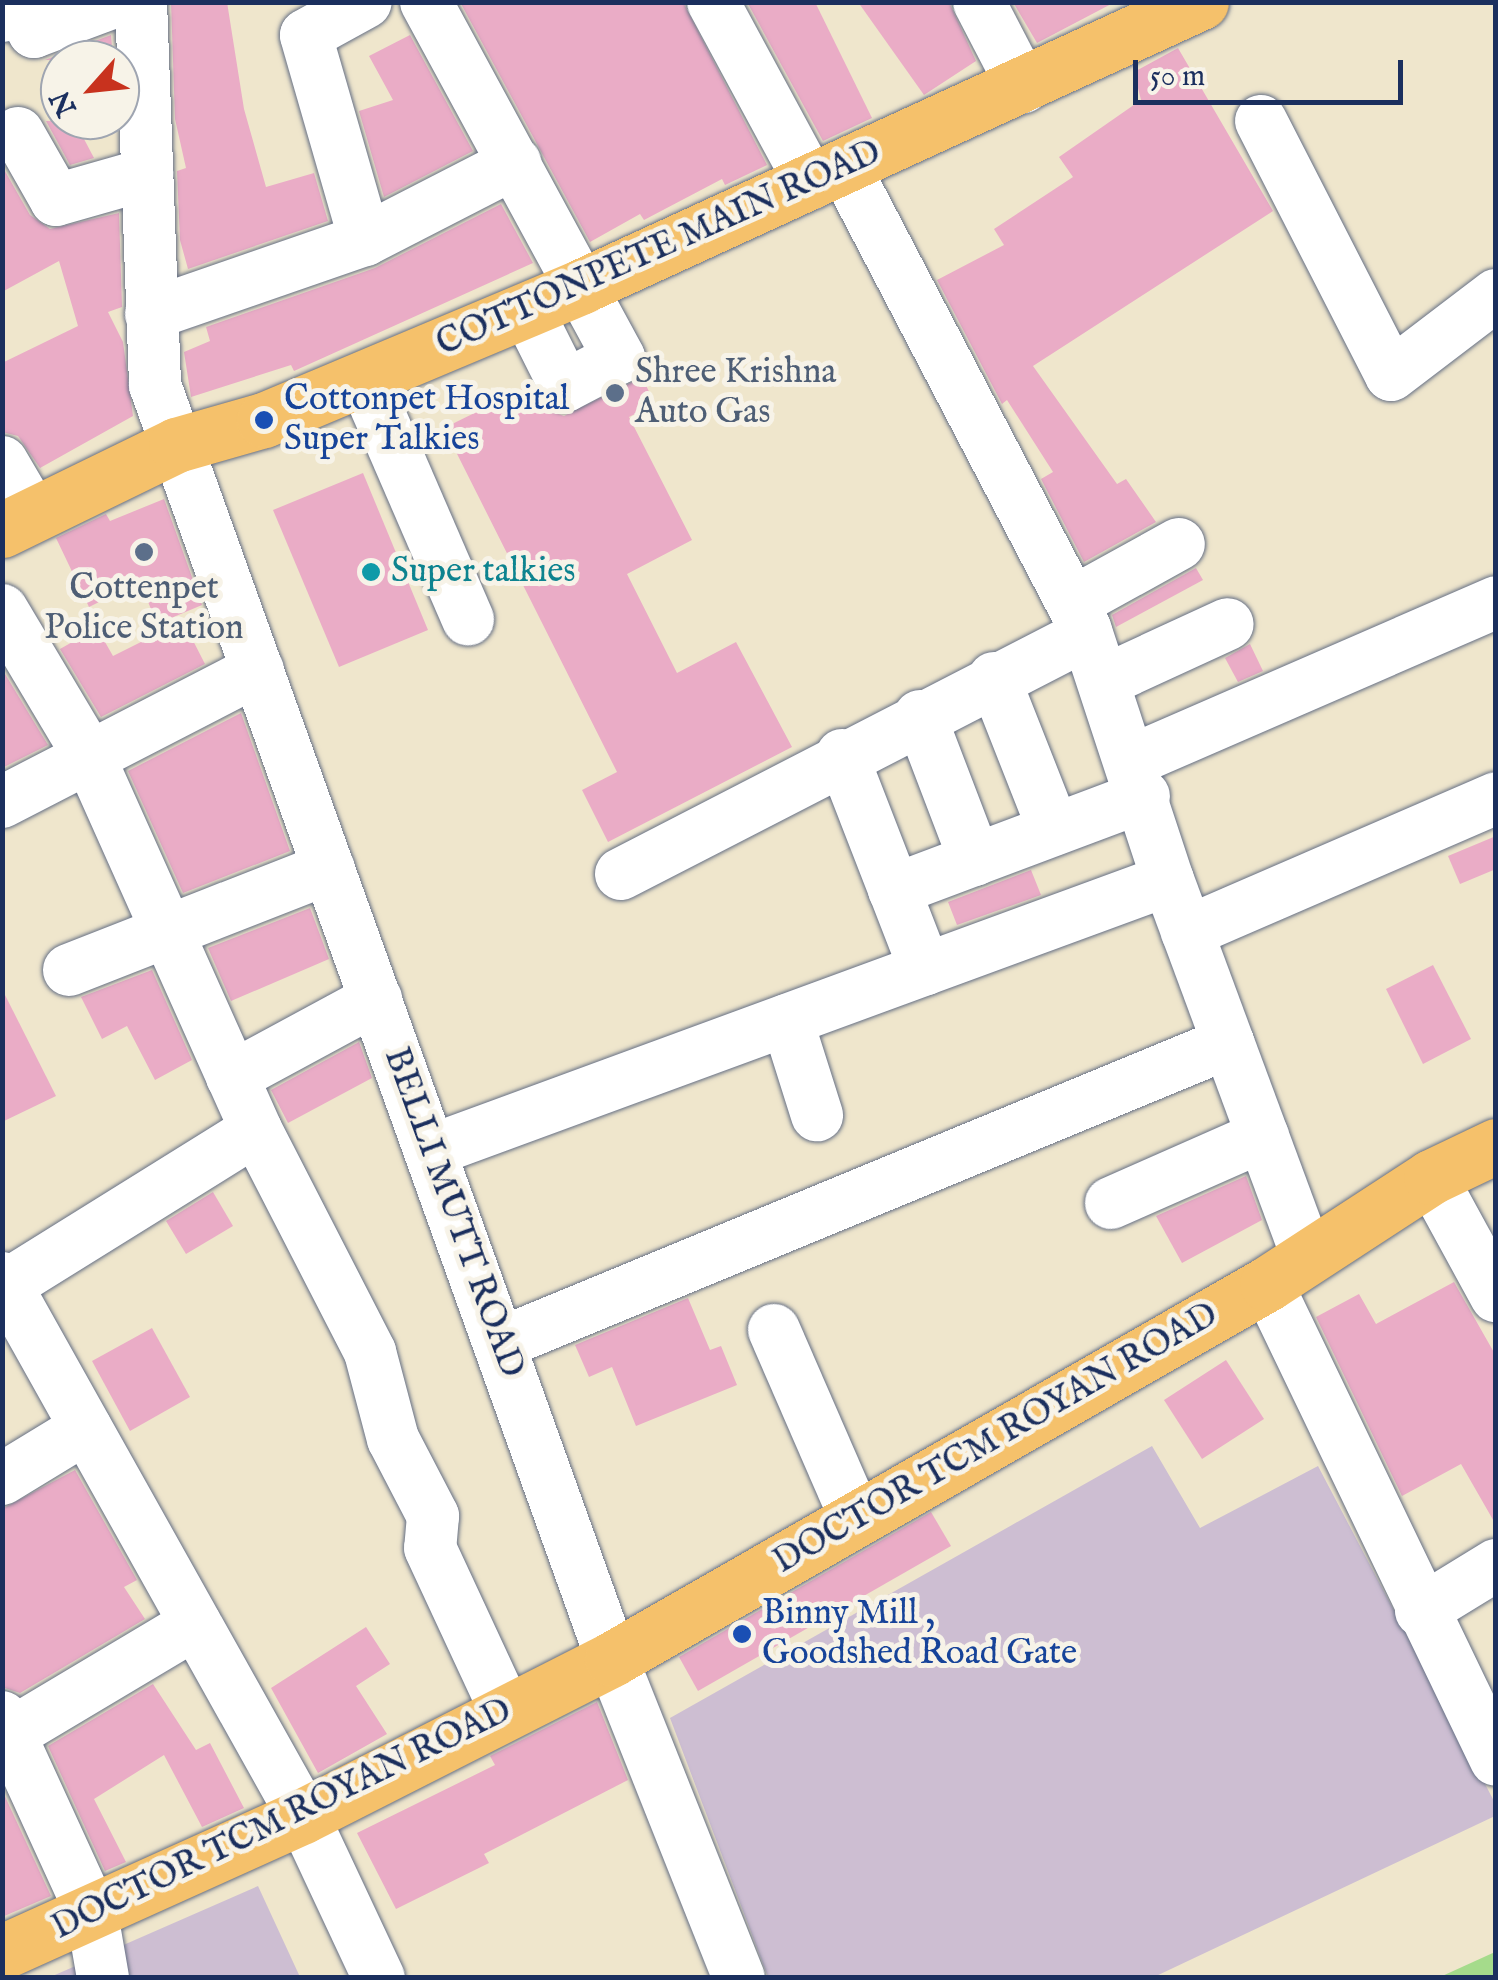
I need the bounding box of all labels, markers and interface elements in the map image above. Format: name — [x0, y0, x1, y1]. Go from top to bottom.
north arrow — [40, 40, 140, 140]
scale bar — [1138, 40, 1408, 102]
text: 50 m — [1150, 58, 1205, 96]
text: N — [44, 84, 86, 122]
street label: COTTONPETE MAIN ROAD — [430, 132, 888, 366]
place label: Shree Krishna Auto Gas — [635, 352, 836, 434]
place label: Cottonpet Hospital Super Talkies — [284, 379, 569, 461]
marker: Shree Krishna Auto Gas — [604, 382, 626, 404]
marker: Cottonpet Hospital Super Talkies — [253, 409, 275, 431]
marker: Cottenpet Police Station — [133, 541, 155, 563]
place label: Super talkies — [391, 551, 576, 593]
marker: Super talkies — [360, 561, 382, 583]
place label: Cottenpet Police Station — [44, 568, 244, 650]
street label: BELLI MUTT ROAD — [374, 1042, 532, 1384]
street label: DOCTOR TCM ROYAN ROAD — [767, 1294, 1225, 1584]
place label: Binny Mill , Goodshed Road Gate — [762, 1593, 1077, 1675]
marker: Binny Mill , Goodshed Road Gate — [731, 1623, 753, 1645]
street label: DOCTOR TCM ROYAN ROAD — [46, 1690, 518, 1950]

